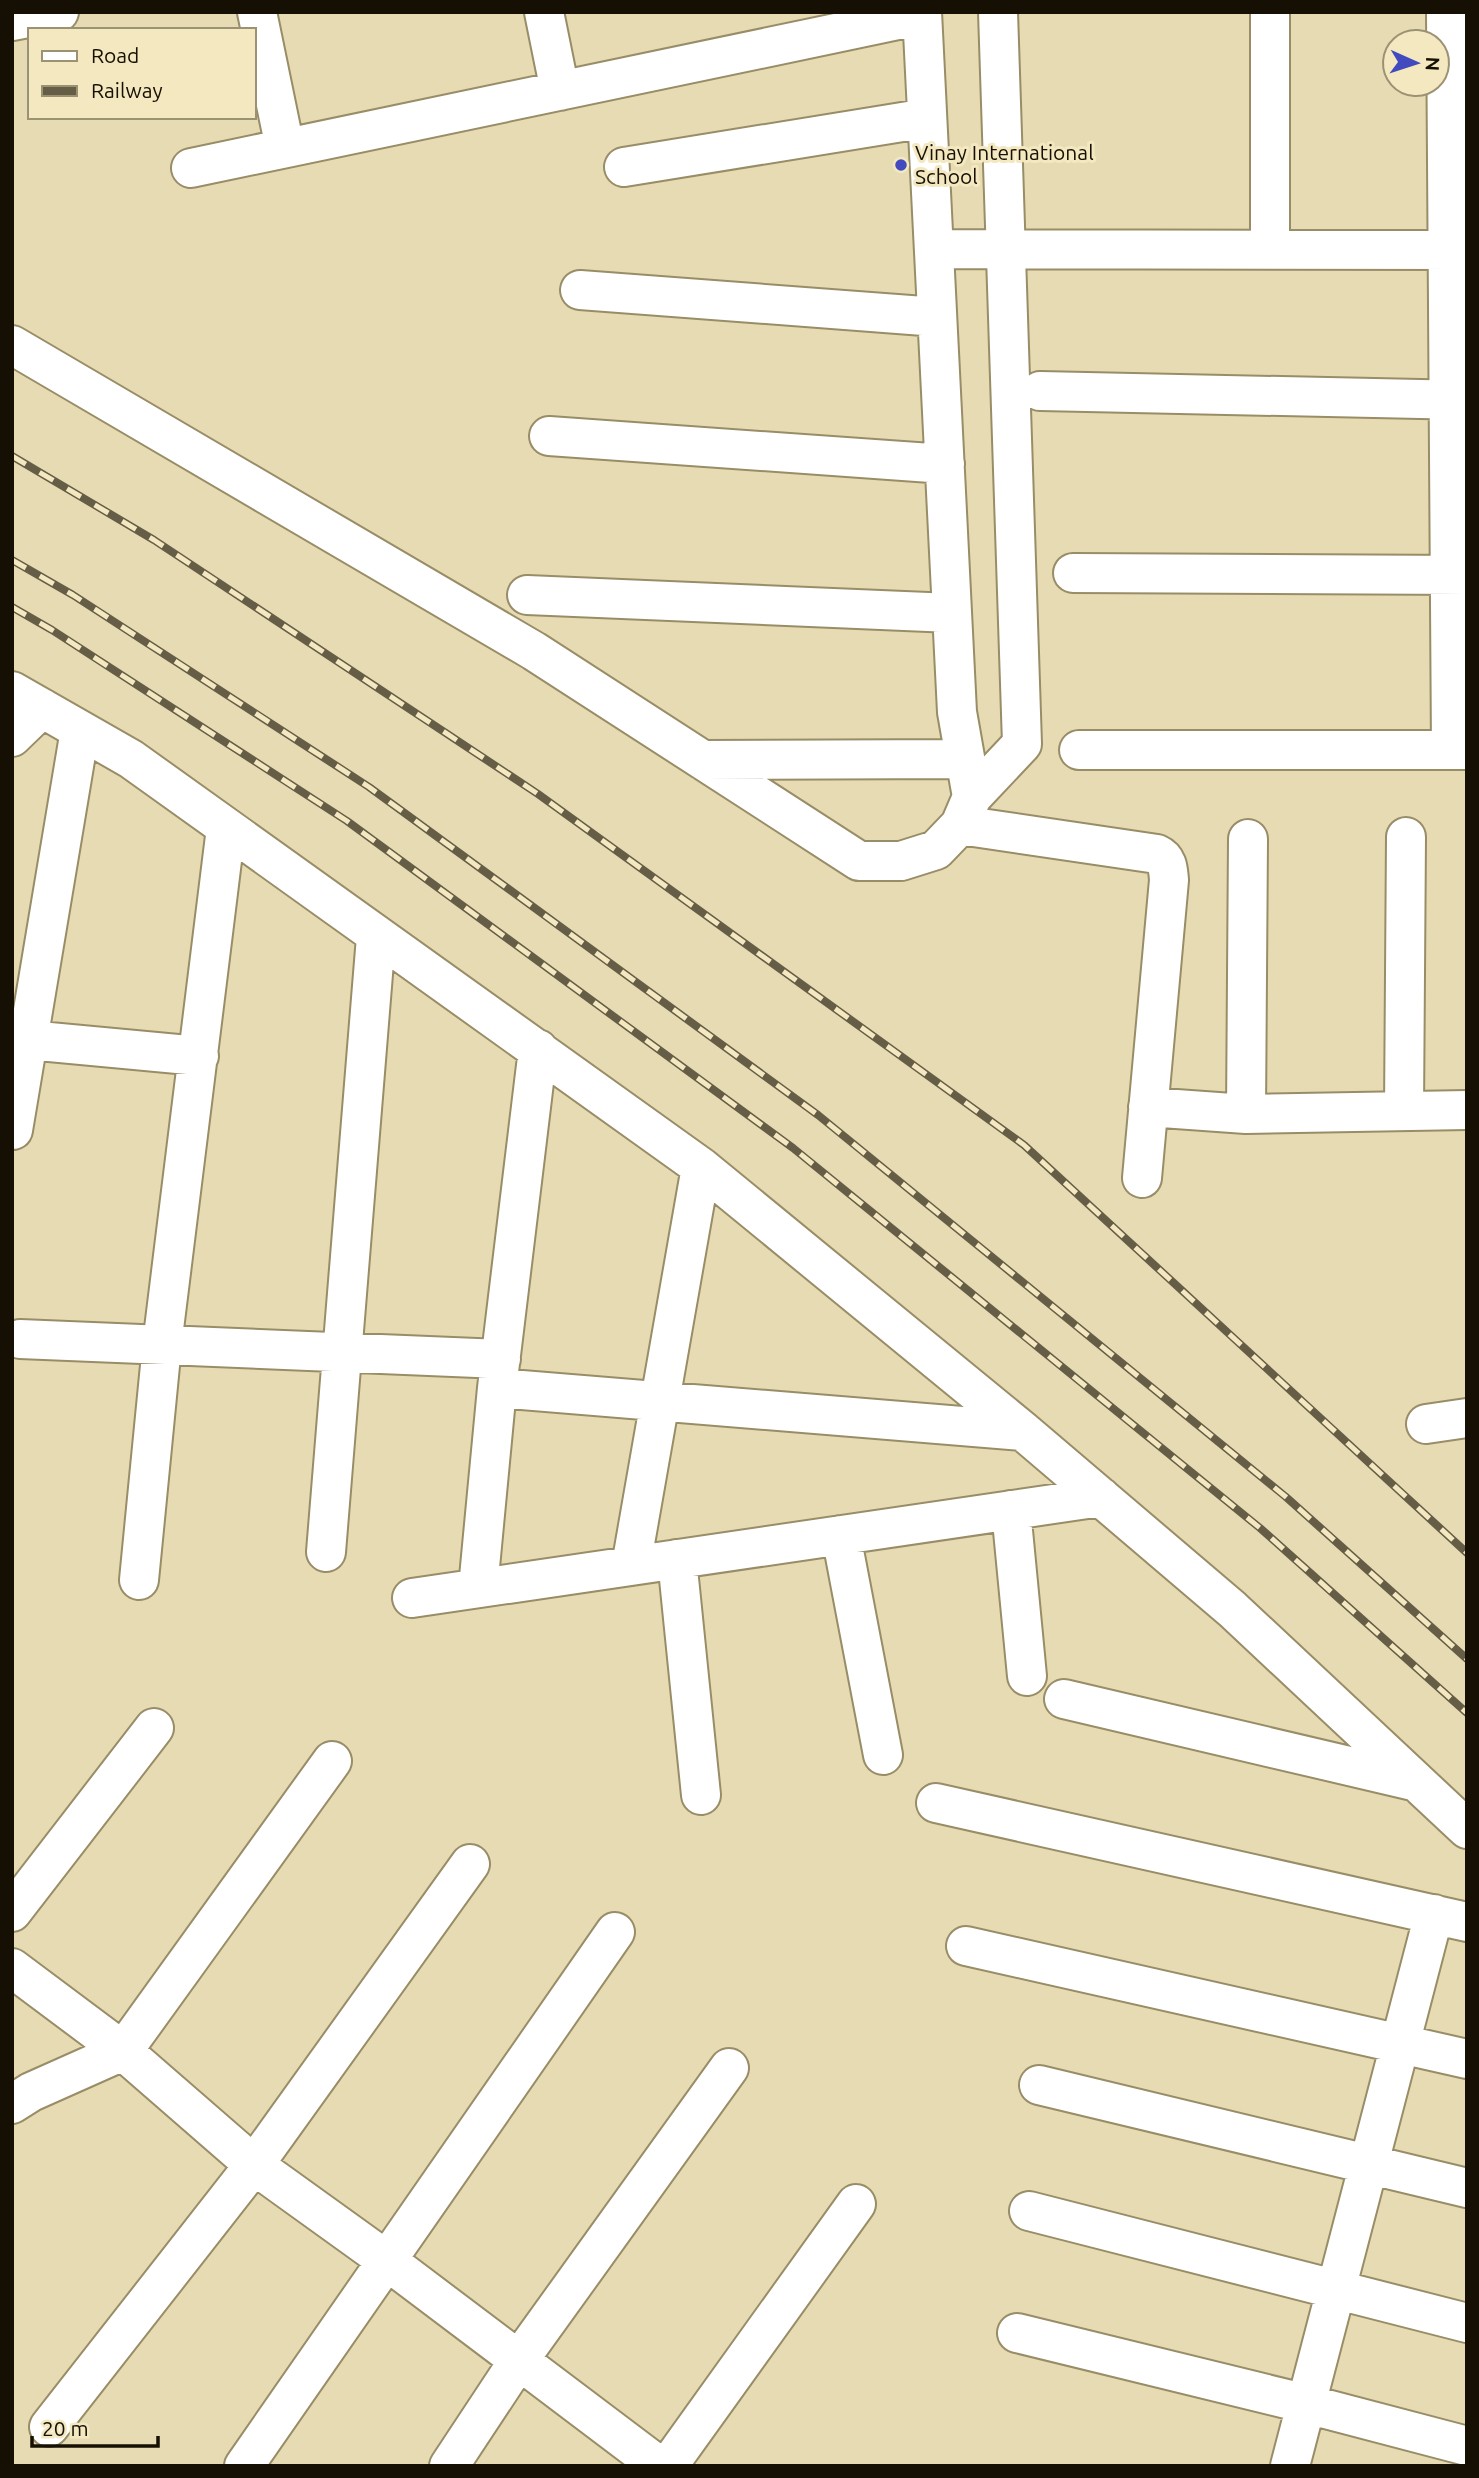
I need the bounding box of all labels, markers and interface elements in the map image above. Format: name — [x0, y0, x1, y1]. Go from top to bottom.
legend — [28, 28, 256, 119]
north arrow — [1381, 28, 1451, 98]
text: Road — [91, 43, 139, 67]
text: N — [1422, 56, 1444, 72]
text: Railway — [91, 78, 163, 102]
place label: Vinay International School — [915, 140, 1094, 188]
marker: Vinay International School — [893, 157, 909, 173]
scale bar — [32, 2404, 158, 2448]
text: 20 m — [42, 2416, 89, 2440]

